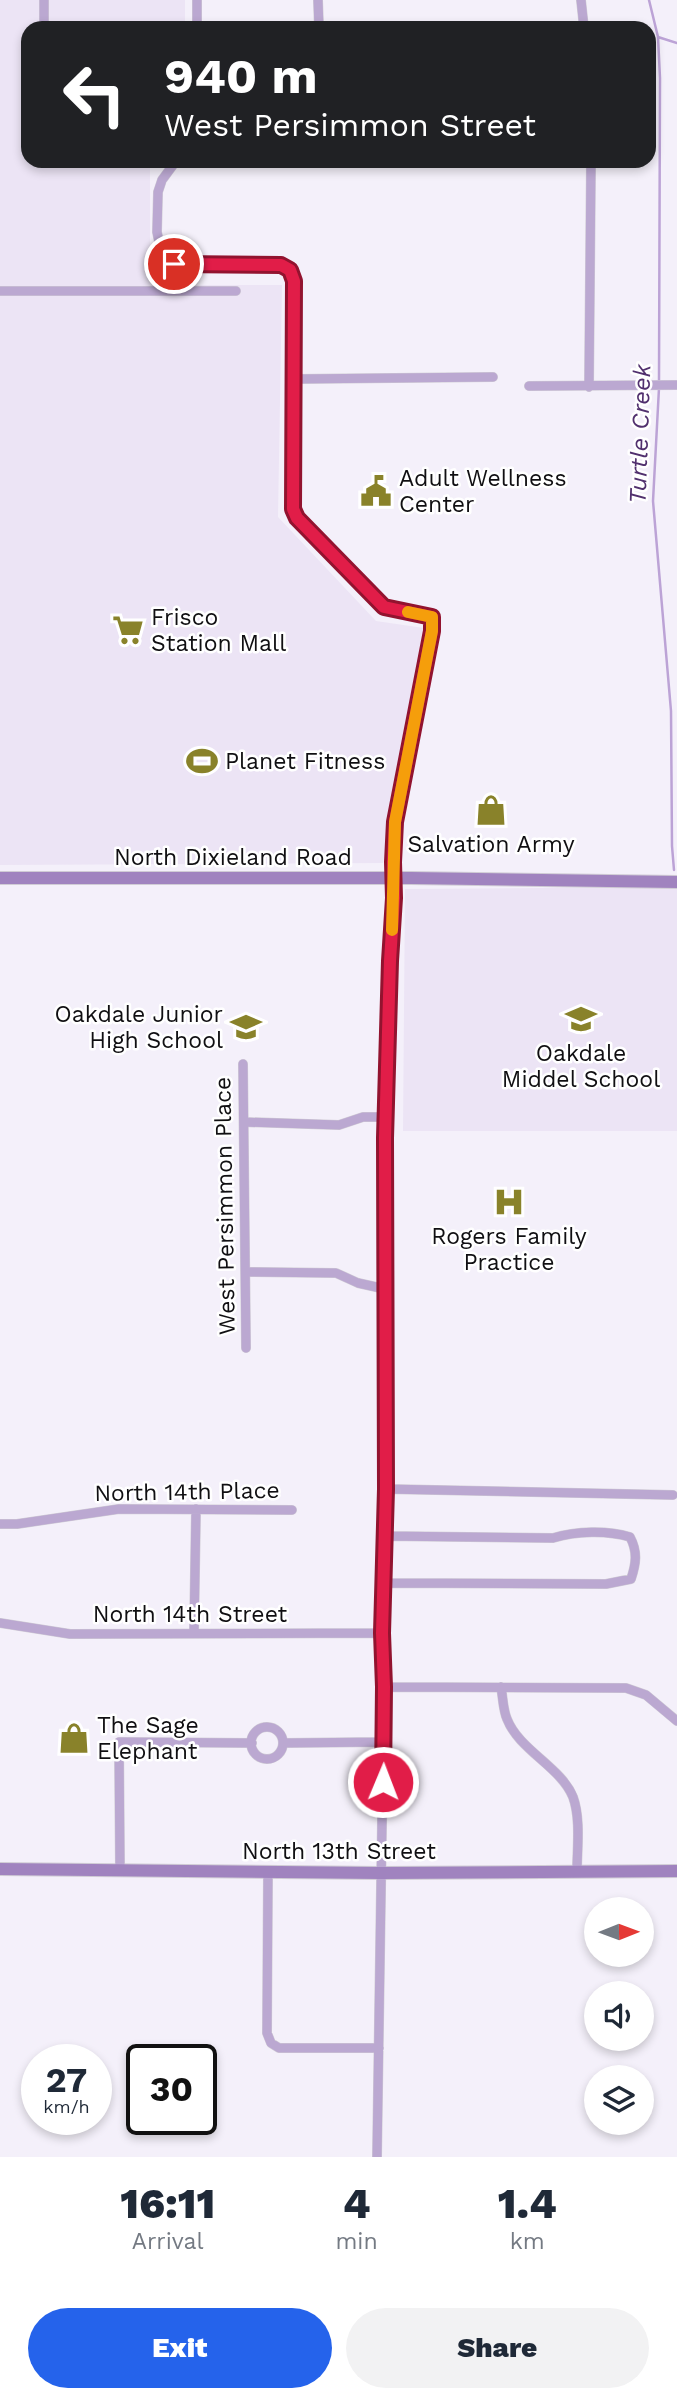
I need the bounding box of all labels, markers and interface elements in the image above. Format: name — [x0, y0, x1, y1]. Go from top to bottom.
text: 940 m — [164, 47, 318, 105]
icon: left — [49, 49, 140, 140]
text: West Persimmon Street — [164, 106, 536, 144]
pin — [144, 234, 204, 294]
icon: arrive — [155, 245, 193, 283]
water label: Turtle Creek — [624, 363, 656, 504]
place label: Adult Wellness Center — [399, 465, 567, 518]
public building icon: Adult Wellness Center — [359, 474, 393, 508]
place label: Frisco Station Mall — [151, 604, 286, 657]
supermarket icon: Frisco Station Mall — [111, 613, 145, 647]
sports icon: Planet Fitness — [185, 744, 219, 778]
place label: Planet Fitness — [225, 748, 385, 775]
shop icon: Salvation Army — [474, 793, 508, 827]
place label: Salvation Army — [407, 831, 575, 858]
street label: North Dixieland Road — [114, 844, 352, 871]
place label: Oakdale Junior High School — [55, 1001, 223, 1054]
school or university icon: Oakdale Middel School — [564, 1002, 598, 1036]
school or university icon: Oakdale Junior High School — [229, 1010, 263, 1044]
place label: Oakdale Middel School — [502, 1040, 660, 1093]
street label: West Persimmon Place — [209, 1077, 241, 1335]
hospital icon: Rogers Family Practice — [492, 1185, 526, 1219]
place label: Rogers Family Practice — [431, 1223, 587, 1276]
street label: North 14th Place — [94, 1477, 280, 1507]
street label: North 14th Street — [93, 1601, 288, 1628]
place label: The Sage Elephant — [97, 1712, 199, 1765]
shop icon: The Sage Elephant — [57, 1721, 91, 1755]
position arrow — [346, 1745, 420, 1819]
street label: North 13th Street — [242, 1838, 436, 1865]
north arrow — [584, 1897, 654, 1967]
map controls — [584, 1897, 654, 2135]
button: sound — [584, 1981, 654, 2051]
speed limit sign: 30 — [126, 2044, 217, 2135]
text: 27 — [46, 2059, 87, 2101]
button: layers — [584, 2065, 654, 2135]
text: km/h — [43, 2096, 90, 2117]
text: 16:11 — [120, 2179, 215, 2228]
text: 4 — [343, 2179, 370, 2228]
text: 1.4 — [498, 2179, 557, 2228]
text: Arrival — [132, 2228, 204, 2255]
text: min — [335, 2228, 378, 2255]
text: km — [510, 2228, 545, 2255]
button: Exit — [28, 2308, 332, 2388]
button: Share — [346, 2308, 649, 2388]

